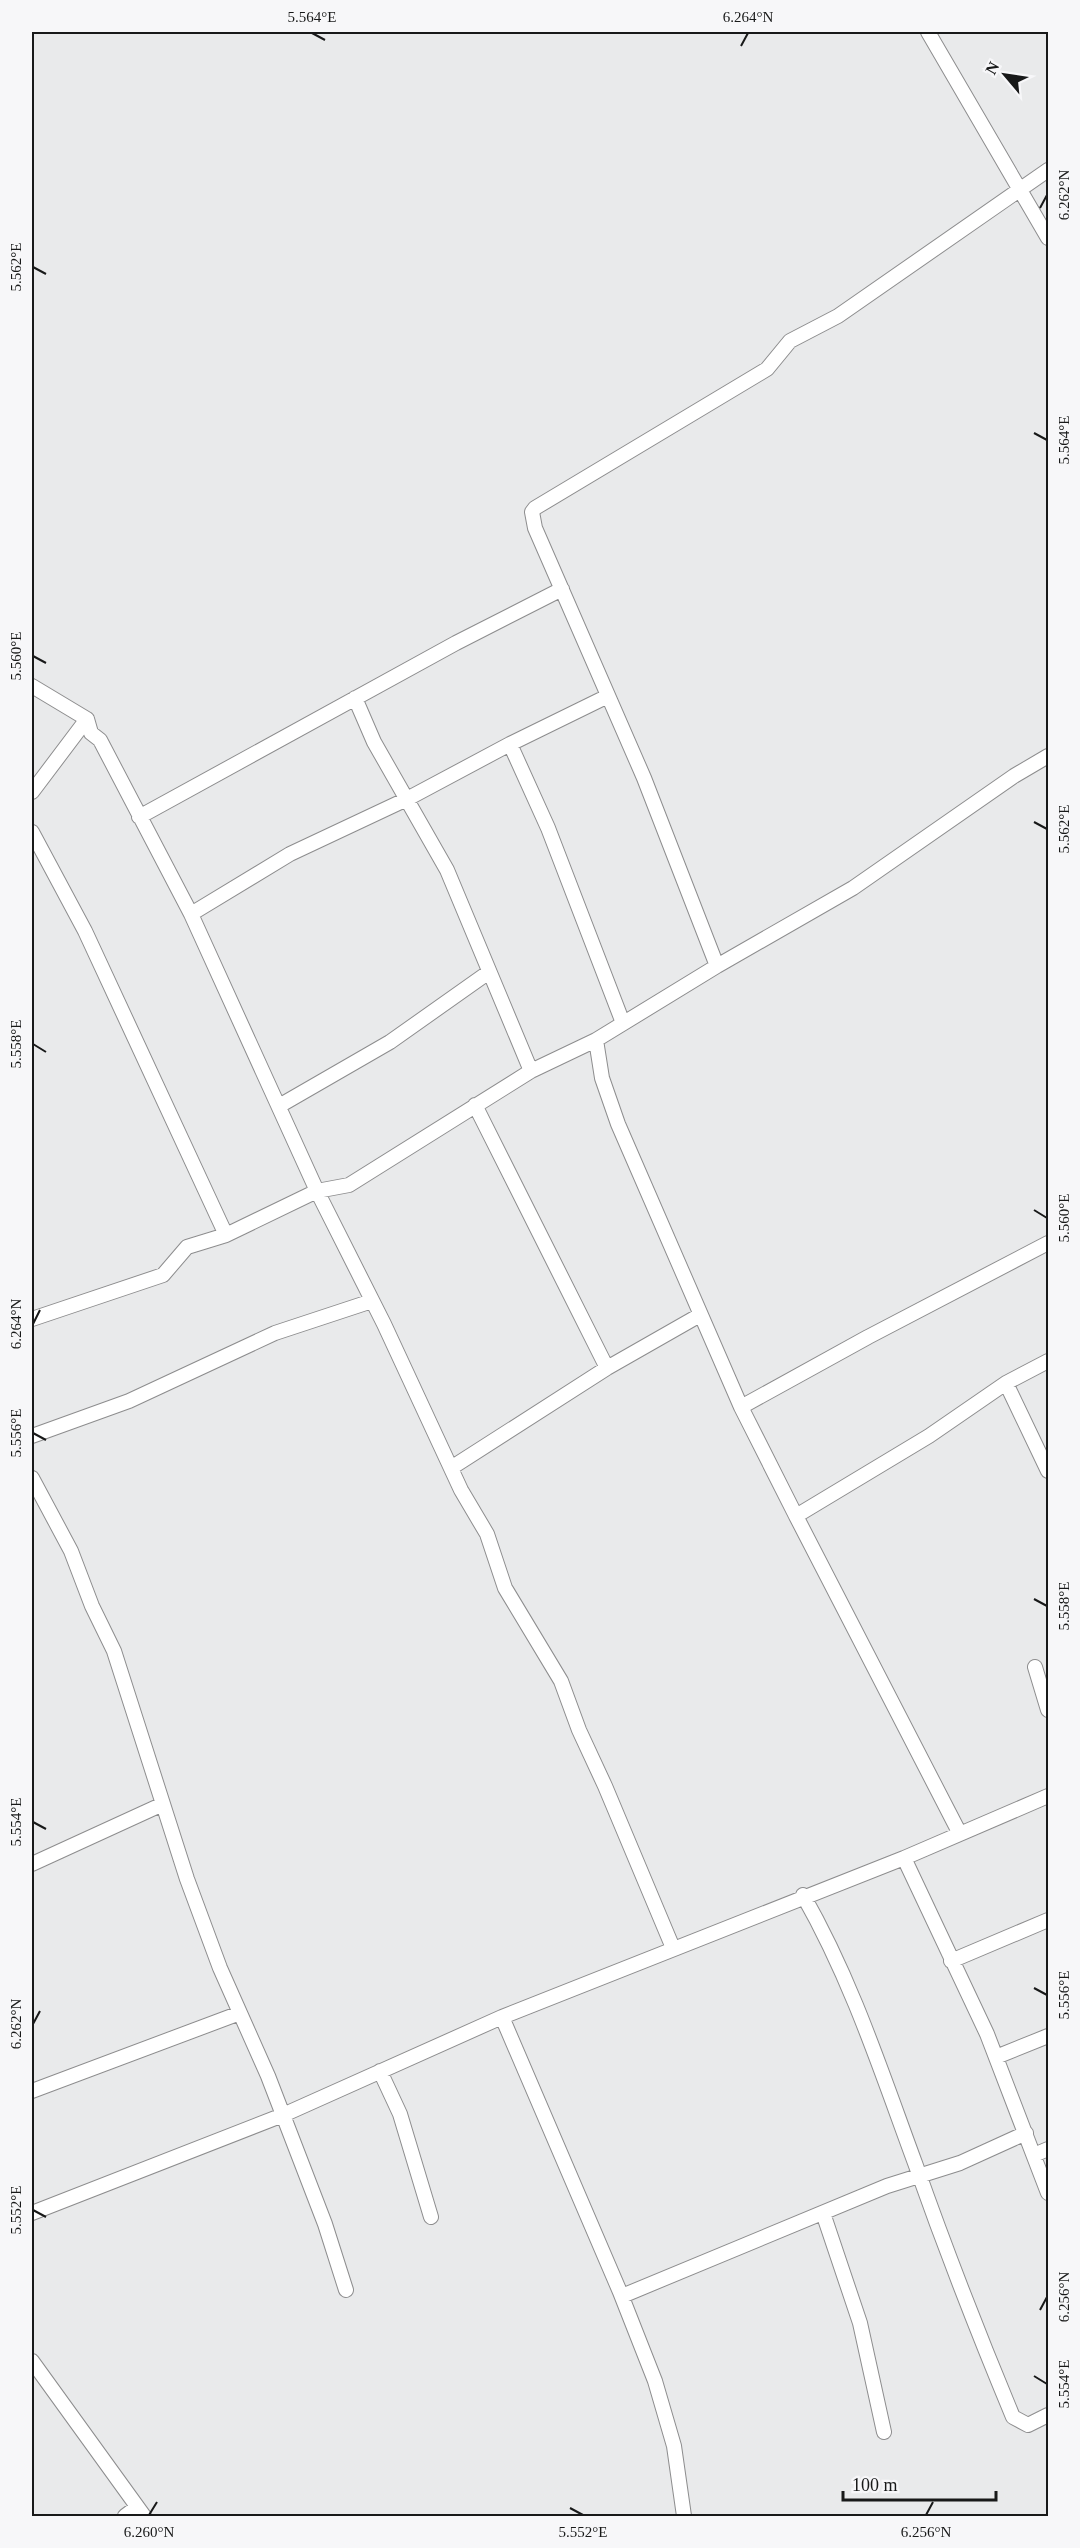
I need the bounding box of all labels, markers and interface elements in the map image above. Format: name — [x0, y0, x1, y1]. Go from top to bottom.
text: 5.564°E — [288, 9, 336, 25]
text: 6.264°N — [723, 9, 773, 25]
north arrow — [975, 45, 1035, 105]
text: N — [982, 58, 1003, 77]
text: 6.262°N — [1056, 170, 1072, 220]
text: 5.562°E — [8, 243, 24, 291]
text: 5.564°E — [1056, 416, 1072, 464]
text: 5.560°E — [8, 632, 24, 680]
text: 5.562°E — [1056, 805, 1072, 853]
text: 5.558°E — [8, 1020, 24, 1068]
text: 5.560°E — [1056, 1194, 1072, 1242]
text: 6.264°N — [8, 1299, 24, 1349]
text: 5.556°E — [8, 1409, 24, 1457]
text: 5.558°E — [1056, 1582, 1072, 1630]
text: 5.554°E — [8, 1798, 24, 1846]
text: 5.556°E — [1056, 1971, 1072, 2019]
text: 6.262°N — [8, 1999, 24, 2049]
text: 5.552°E — [8, 2186, 24, 2234]
text: 6.256°N — [1056, 2272, 1072, 2322]
text: 5.554°E — [1056, 2360, 1072, 2408]
scale bar — [843, 2464, 996, 2502]
text: 100 m — [852, 2475, 898, 2495]
text: 6.260°N — [124, 2524, 174, 2540]
text: 5.552°E — [559, 2524, 607, 2540]
text: 6.256°N — [901, 2524, 951, 2540]

